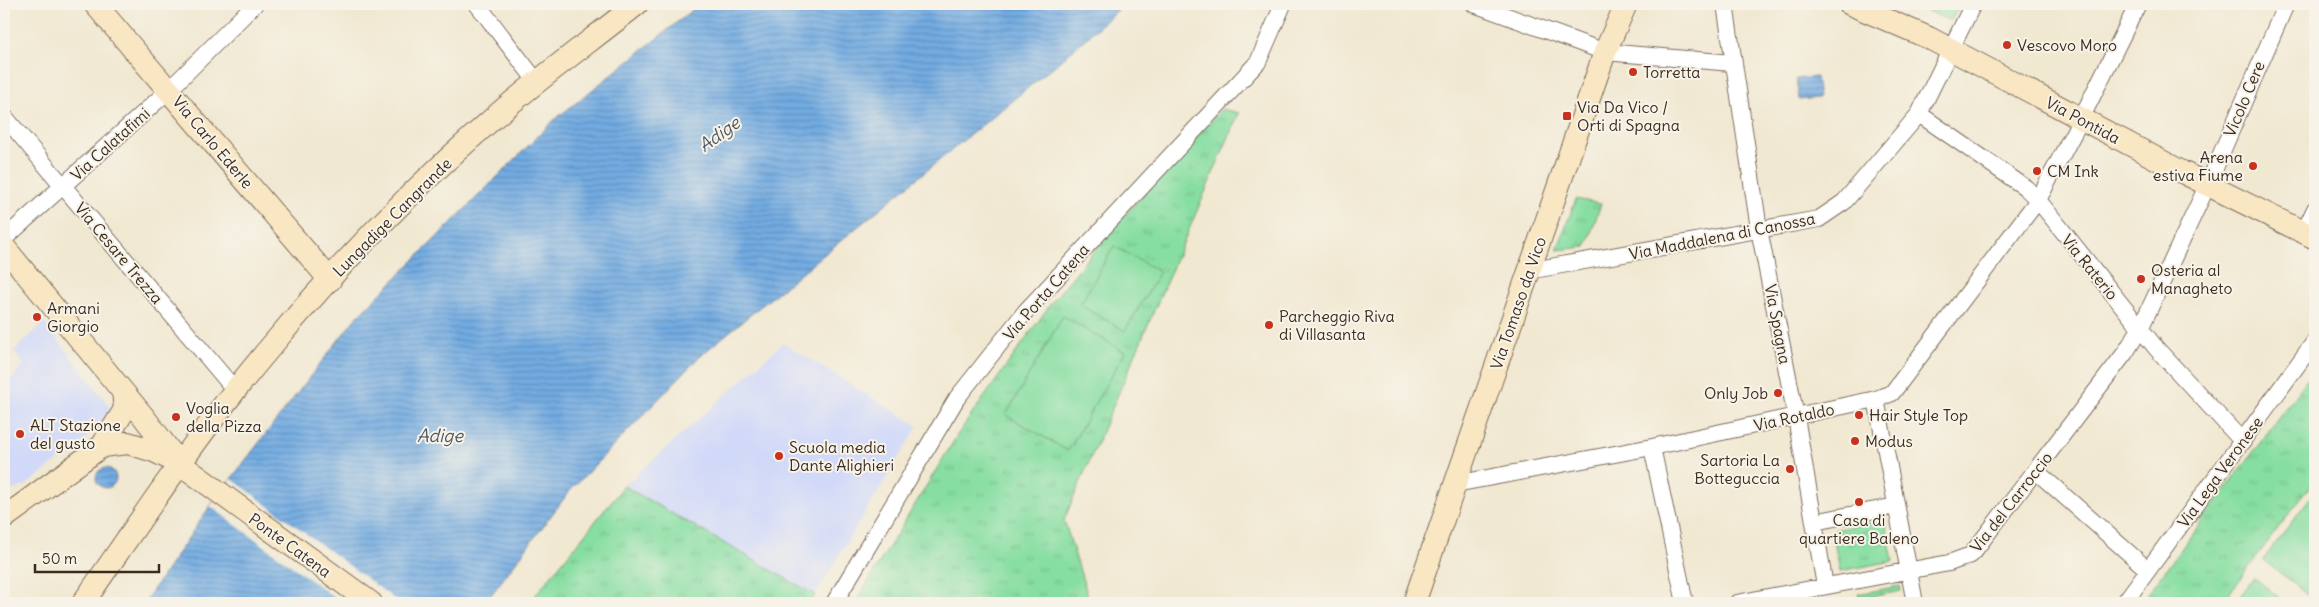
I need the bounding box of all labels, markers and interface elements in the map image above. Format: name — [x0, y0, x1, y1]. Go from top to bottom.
place label: Vescovo Moro — [2017, 35, 2117, 55]
marker: Vescovo Moro — [2001, 39, 2013, 51]
street label: Vicolo Cere — [2219, 58, 2269, 140]
place label: Torretta — [1643, 62, 1700, 82]
marker: Torretta — [1627, 66, 1639, 78]
street label: Via Carlo Ederle — [168, 92, 258, 192]
street label: Via Pontida — [2042, 92, 2124, 148]
place label: Via Da Vico / Orti di Spagna — [1577, 97, 1680, 135]
street label: Via Calatafimi — [66, 103, 154, 185]
water label: Adige — [694, 110, 745, 157]
marker: Via Da Vico / Orti di Spagna — [1561, 110, 1573, 122]
place label: Arena estiva Fiume — [2153, 147, 2243, 185]
street label: Lungadige Cangrande — [328, 153, 456, 281]
marker: Arena estiva Fiume — [2247, 160, 2259, 172]
place label: CM Ink — [2047, 161, 2099, 181]
marker: CM Ink — [2031, 165, 2043, 177]
street label: Via Cesare Trezza — [71, 198, 167, 308]
street label: Via Maddalena di Canossa — [1627, 208, 1817, 264]
street label: Via Raterio — [2057, 230, 2123, 304]
street label: Via Tomaso da Vico — [1486, 234, 1550, 372]
street label: Via Porta Catena — [999, 240, 1093, 344]
place label: Osteria al Managheto — [2151, 260, 2233, 298]
marker: Osteria al Managheto — [2135, 273, 2147, 285]
street label: Via Spagna — [1760, 282, 1796, 366]
place label: Armani Giorgio — [47, 298, 100, 336]
place label: Parcheggio Riva di Villasanta — [1279, 306, 1395, 344]
marker: Armani Giorgio — [31, 311, 43, 323]
marker: Parcheggio Riva di Villasanta — [1263, 319, 1275, 331]
place label: Only Job — [1704, 383, 1768, 403]
marker: Only Job — [1772, 387, 1784, 399]
place label: Voglia della Pizza — [186, 398, 262, 436]
street label: Via Rotaldo — [1752, 399, 1836, 435]
place label: Hair Style Top — [1869, 405, 1968, 425]
marker: Hair Style Top — [1853, 409, 1865, 421]
marker: Voglia della Pizza — [170, 411, 182, 423]
street label: Via Lega Veronese — [2173, 413, 2267, 531]
place label: ALT Stazione del gusto — [30, 415, 121, 453]
water label: Adige — [417, 424, 464, 447]
marker: ALT Stazione del gusto — [14, 428, 26, 440]
place label: Modus — [1865, 431, 1913, 451]
marker: Modus — [1849, 435, 1861, 447]
place label: Scuola media Dante Alighieri — [789, 437, 894, 475]
street label: Via del Carroccio — [1966, 448, 2056, 556]
marker: Scuola media Dante Alighieri — [773, 450, 785, 462]
place label: Sartoria La Botteguccia — [1694, 450, 1780, 488]
marker: Sartoria La Botteguccia — [1784, 463, 1796, 475]
marker: Casa di quartiere Baleno — [1853, 496, 1865, 508]
street label: Ponte Catena — [245, 508, 335, 582]
place label: Casa di quartiere Baleno — [1799, 510, 1919, 548]
scale bar — [35, 542, 159, 574]
text: 50 m — [42, 549, 77, 568]

